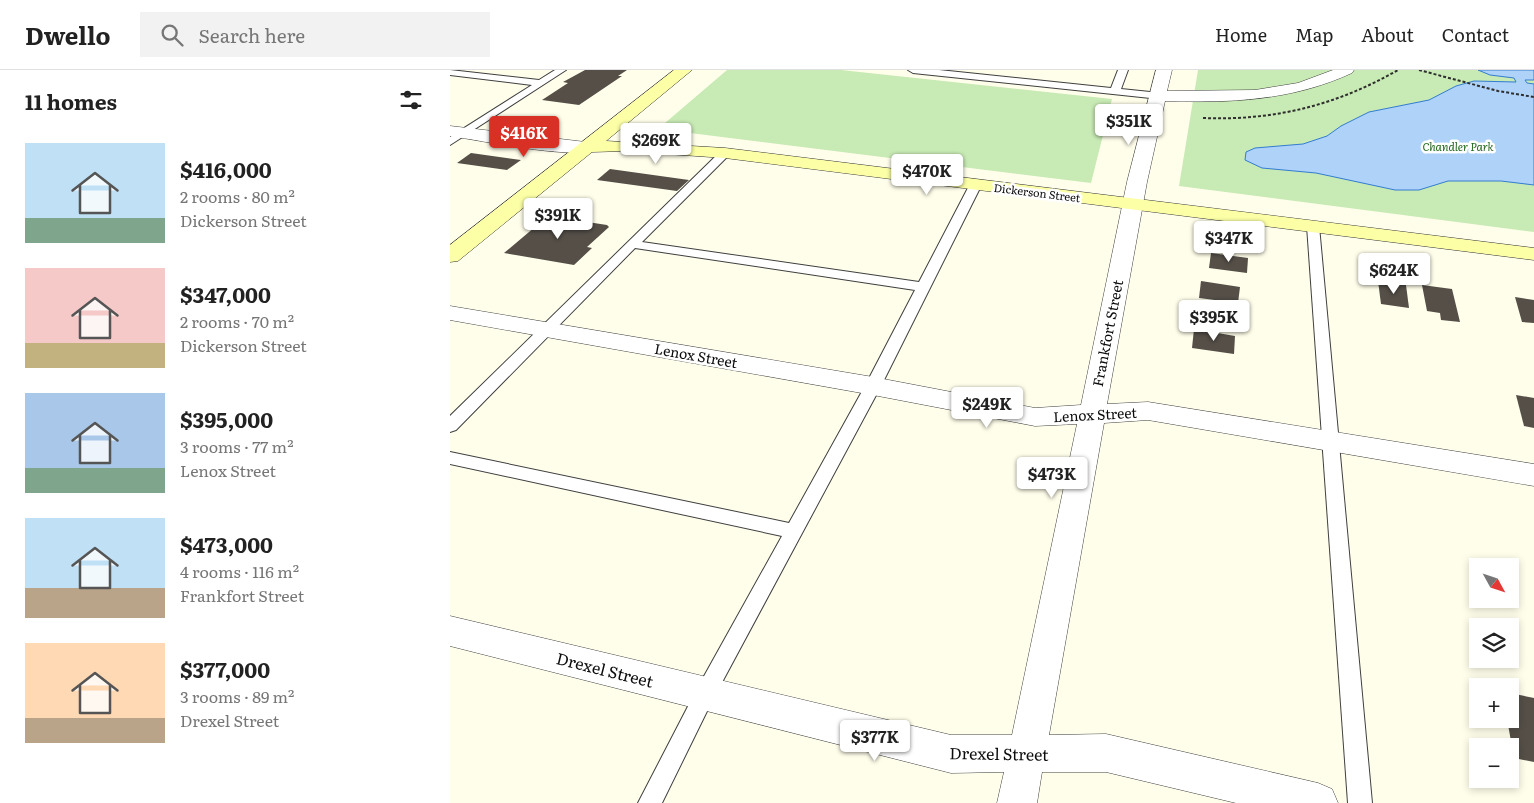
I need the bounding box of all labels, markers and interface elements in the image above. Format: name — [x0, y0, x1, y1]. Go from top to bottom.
search box — [140, 12, 490, 57]
text: Dwello — [25, 17, 110, 52]
icon: search — [158, 21, 186, 49]
text: Search here — [198, 21, 305, 49]
text: Home — [1215, 21, 1267, 48]
text: Map — [1295, 21, 1333, 48]
text: About — [1361, 21, 1414, 48]
text: Contact — [1442, 21, 1509, 48]
text: 11 homes — [25, 85, 117, 116]
icon: filters — [397, 86, 425, 114]
pin: $351K — [1094, 104, 1164, 146]
text: $351K — [1106, 108, 1152, 132]
pin: $416K — [489, 116, 559, 158]
text: $416K — [500, 120, 548, 144]
pin: $269K — [621, 122, 691, 165]
text: $269K — [631, 127, 681, 151]
park label: Chandler Park — [1422, 138, 1494, 154]
text: $416,000 — [180, 153, 272, 184]
pin: $470K — [892, 154, 962, 196]
text: $470K — [902, 158, 952, 182]
icon: home — [65, 163, 125, 223]
street label: Dickerson Street — [993, 179, 1082, 205]
text: 2 rooms · 80 m² — [180, 184, 295, 208]
pin: $391K — [523, 198, 593, 240]
text: $391K — [535, 202, 581, 226]
text: Dickerson Street — [180, 208, 307, 232]
pin: $347K — [1194, 220, 1264, 263]
text: $347K — [1205, 225, 1253, 249]
pin: $624K — [1359, 252, 1429, 295]
text: $624K — [1369, 257, 1419, 281]
street label: Frankfort Street — [1087, 277, 1127, 388]
text: $347,000 — [180, 278, 271, 309]
icon: home — [65, 288, 125, 348]
pin: $395K — [1179, 300, 1249, 342]
text: $395K — [1190, 304, 1238, 328]
text: 2 rooms · 70 m² — [180, 309, 294, 333]
text: Dickerson Street — [180, 333, 307, 357]
street label: Lenox Street — [653, 338, 739, 372]
pin: $249K — [952, 386, 1022, 429]
text: $249K — [962, 391, 1012, 415]
street label: Lenox Street — [1053, 402, 1138, 426]
text: $395,000 — [180, 403, 273, 434]
icon: home — [65, 413, 125, 473]
text: 3 rooms · 77 m² — [180, 434, 294, 458]
pin: $473K — [1017, 456, 1087, 499]
text: Lenox Street — [180, 458, 276, 482]
text: $473K — [1028, 461, 1076, 485]
text: $473,000 — [180, 528, 273, 559]
icon: home — [65, 538, 125, 598]
north arrow — [1469, 558, 1519, 608]
map controls — [1469, 558, 1519, 788]
text: 4 rooms · 116 m² — [180, 559, 299, 583]
text: Frankfort Street — [180, 583, 304, 607]
button: layers — [1469, 618, 1519, 668]
street label: Drexel Street — [554, 645, 657, 693]
text: $377,000 — [180, 653, 270, 684]
icon: home — [65, 663, 125, 723]
button: + — [1469, 678, 1519, 728]
text: 3 rooms · 89 m² — [180, 684, 294, 708]
text: Drexel Street — [180, 708, 279, 732]
pin: $377K — [840, 720, 910, 762]
text: $377K — [851, 724, 899, 748]
button: − — [1469, 738, 1519, 788]
street label: Drexel Street — [949, 740, 1049, 766]

